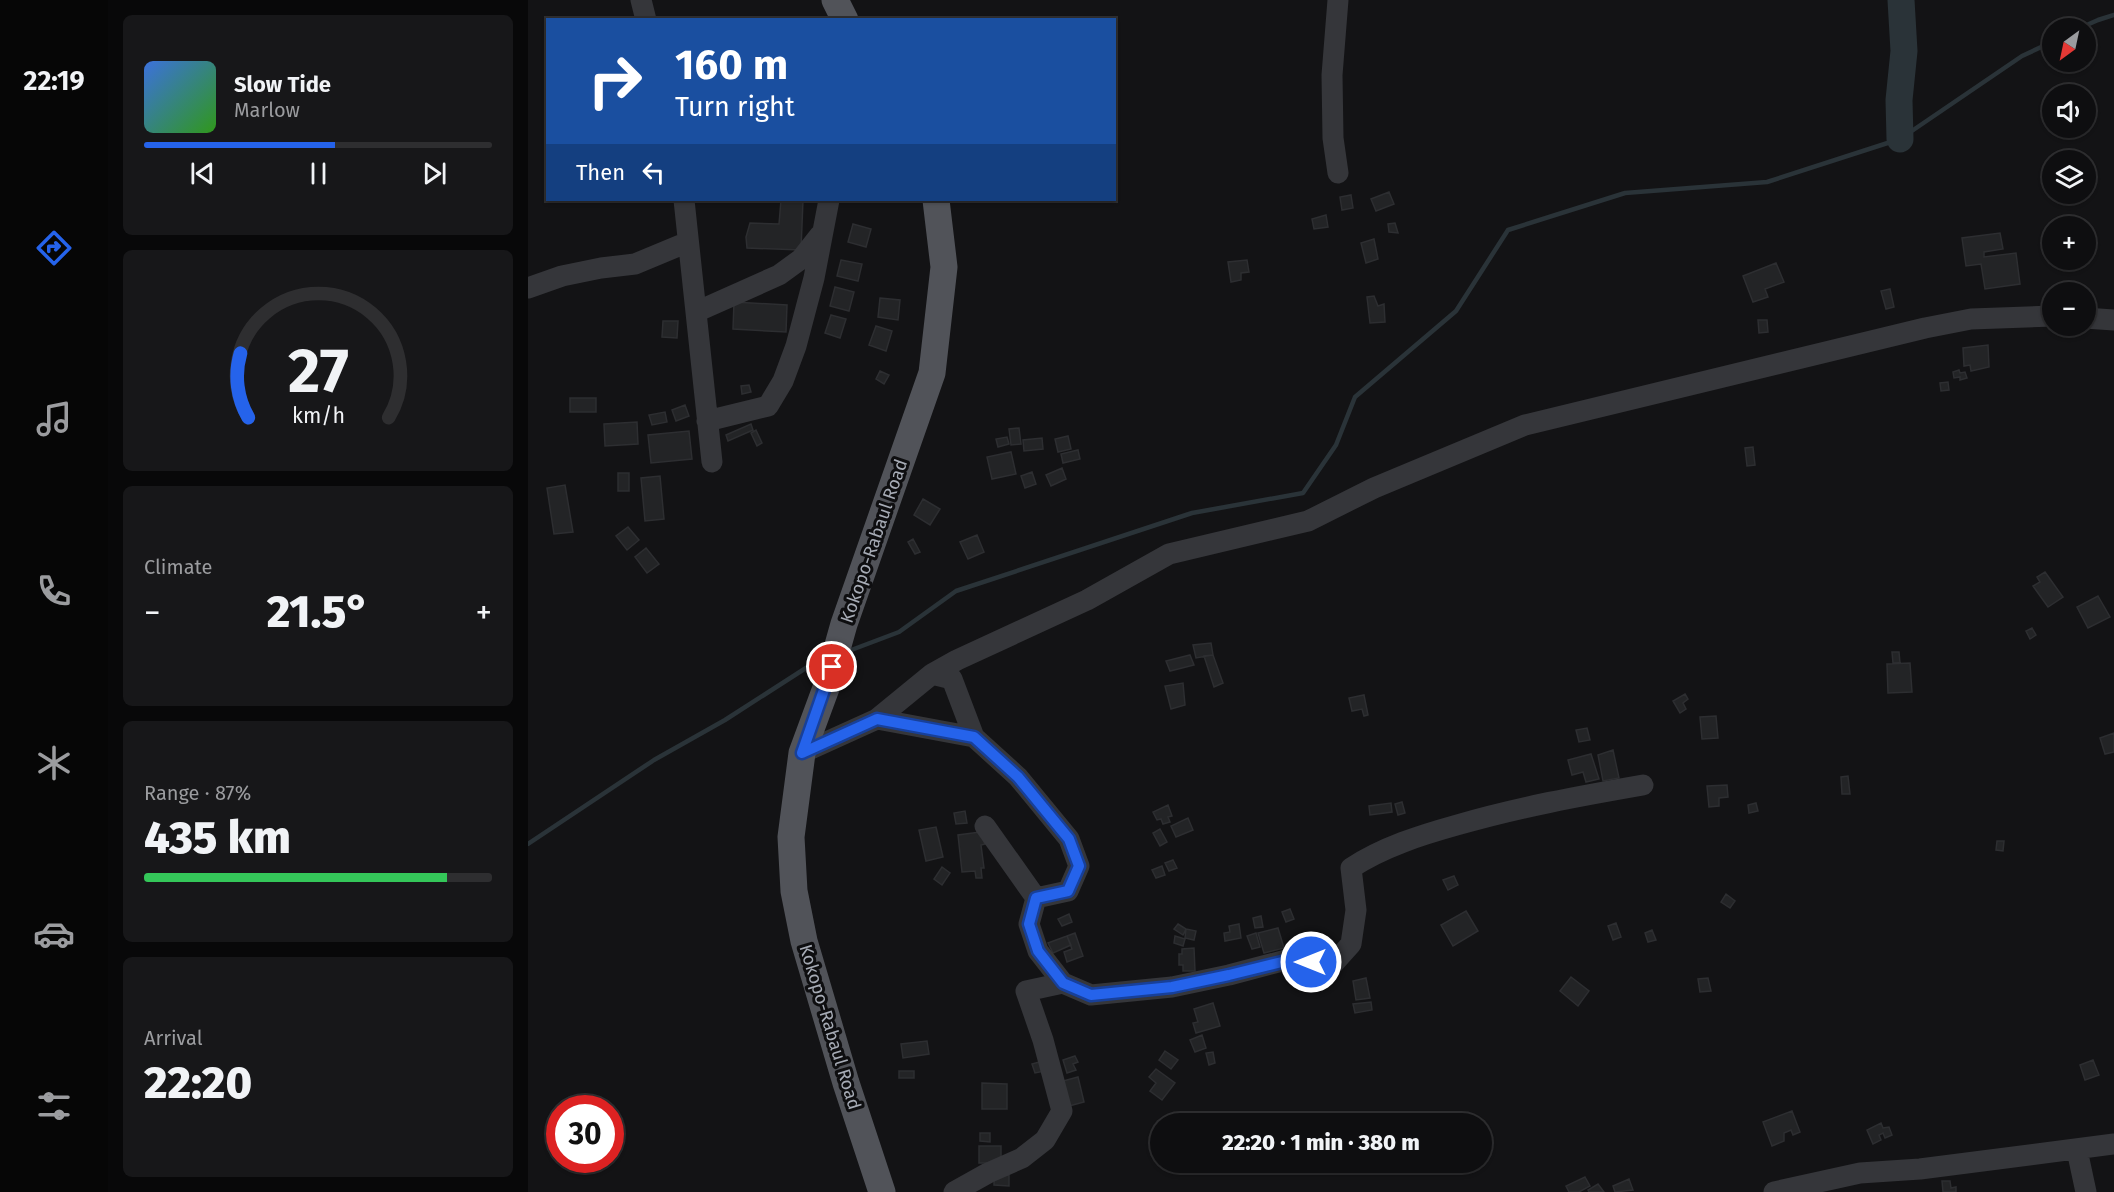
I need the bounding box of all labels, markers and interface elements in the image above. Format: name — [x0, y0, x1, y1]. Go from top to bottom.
north arrow — [2042, 18, 2096, 72]
map controls — [2042, 18, 2096, 336]
text: 160 m — [675, 40, 788, 90]
icon: right — [576, 42, 654, 120]
text: 22:19 — [23, 65, 85, 97]
text: Slow Tide — [234, 71, 331, 98]
button: sound — [2042, 84, 2096, 138]
text: Turn right — [675, 91, 795, 123]
text: Marlow — [234, 98, 300, 122]
button: layers — [2042, 150, 2096, 204]
icon: left — [637, 156, 670, 189]
icon: previous — [186, 157, 219, 190]
icon: pause — [302, 157, 335, 190]
icon: next — [418, 157, 451, 190]
text: Then — [576, 159, 625, 186]
button: + — [2042, 216, 2096, 270]
icon: directions — [33, 227, 75, 269]
button: − — [2042, 282, 2096, 336]
text: 27 — [288, 334, 348, 409]
icon: music — [33, 398, 75, 440]
text: km/h — [291, 403, 345, 429]
street label: Kokopo-Rabaul Road — [836, 456, 912, 626]
text: Climate — [144, 555, 212, 579]
icon: phone — [33, 570, 75, 612]
text: 21.5° — [267, 585, 369, 639]
text: − — [144, 593, 161, 633]
text: + — [476, 593, 492, 633]
pin — [806, 641, 857, 692]
icon: arrive — [815, 650, 848, 683]
icon: climate — [33, 742, 75, 784]
text: Range · 87% — [144, 781, 251, 805]
text: 435 km — [144, 811, 291, 865]
icon: car — [33, 913, 75, 955]
position arrow — [1279, 930, 1343, 994]
street label: Kokopo-Rabaul Road — [794, 942, 866, 1112]
text: Arrival — [144, 1026, 203, 1050]
text: 22:20 — [144, 1056, 252, 1110]
icon: filters — [33, 1085, 75, 1127]
speed limit sign: 30 — [546, 1095, 624, 1173]
text: 22:20 · 1 min · 380 m — [1222, 1129, 1420, 1156]

